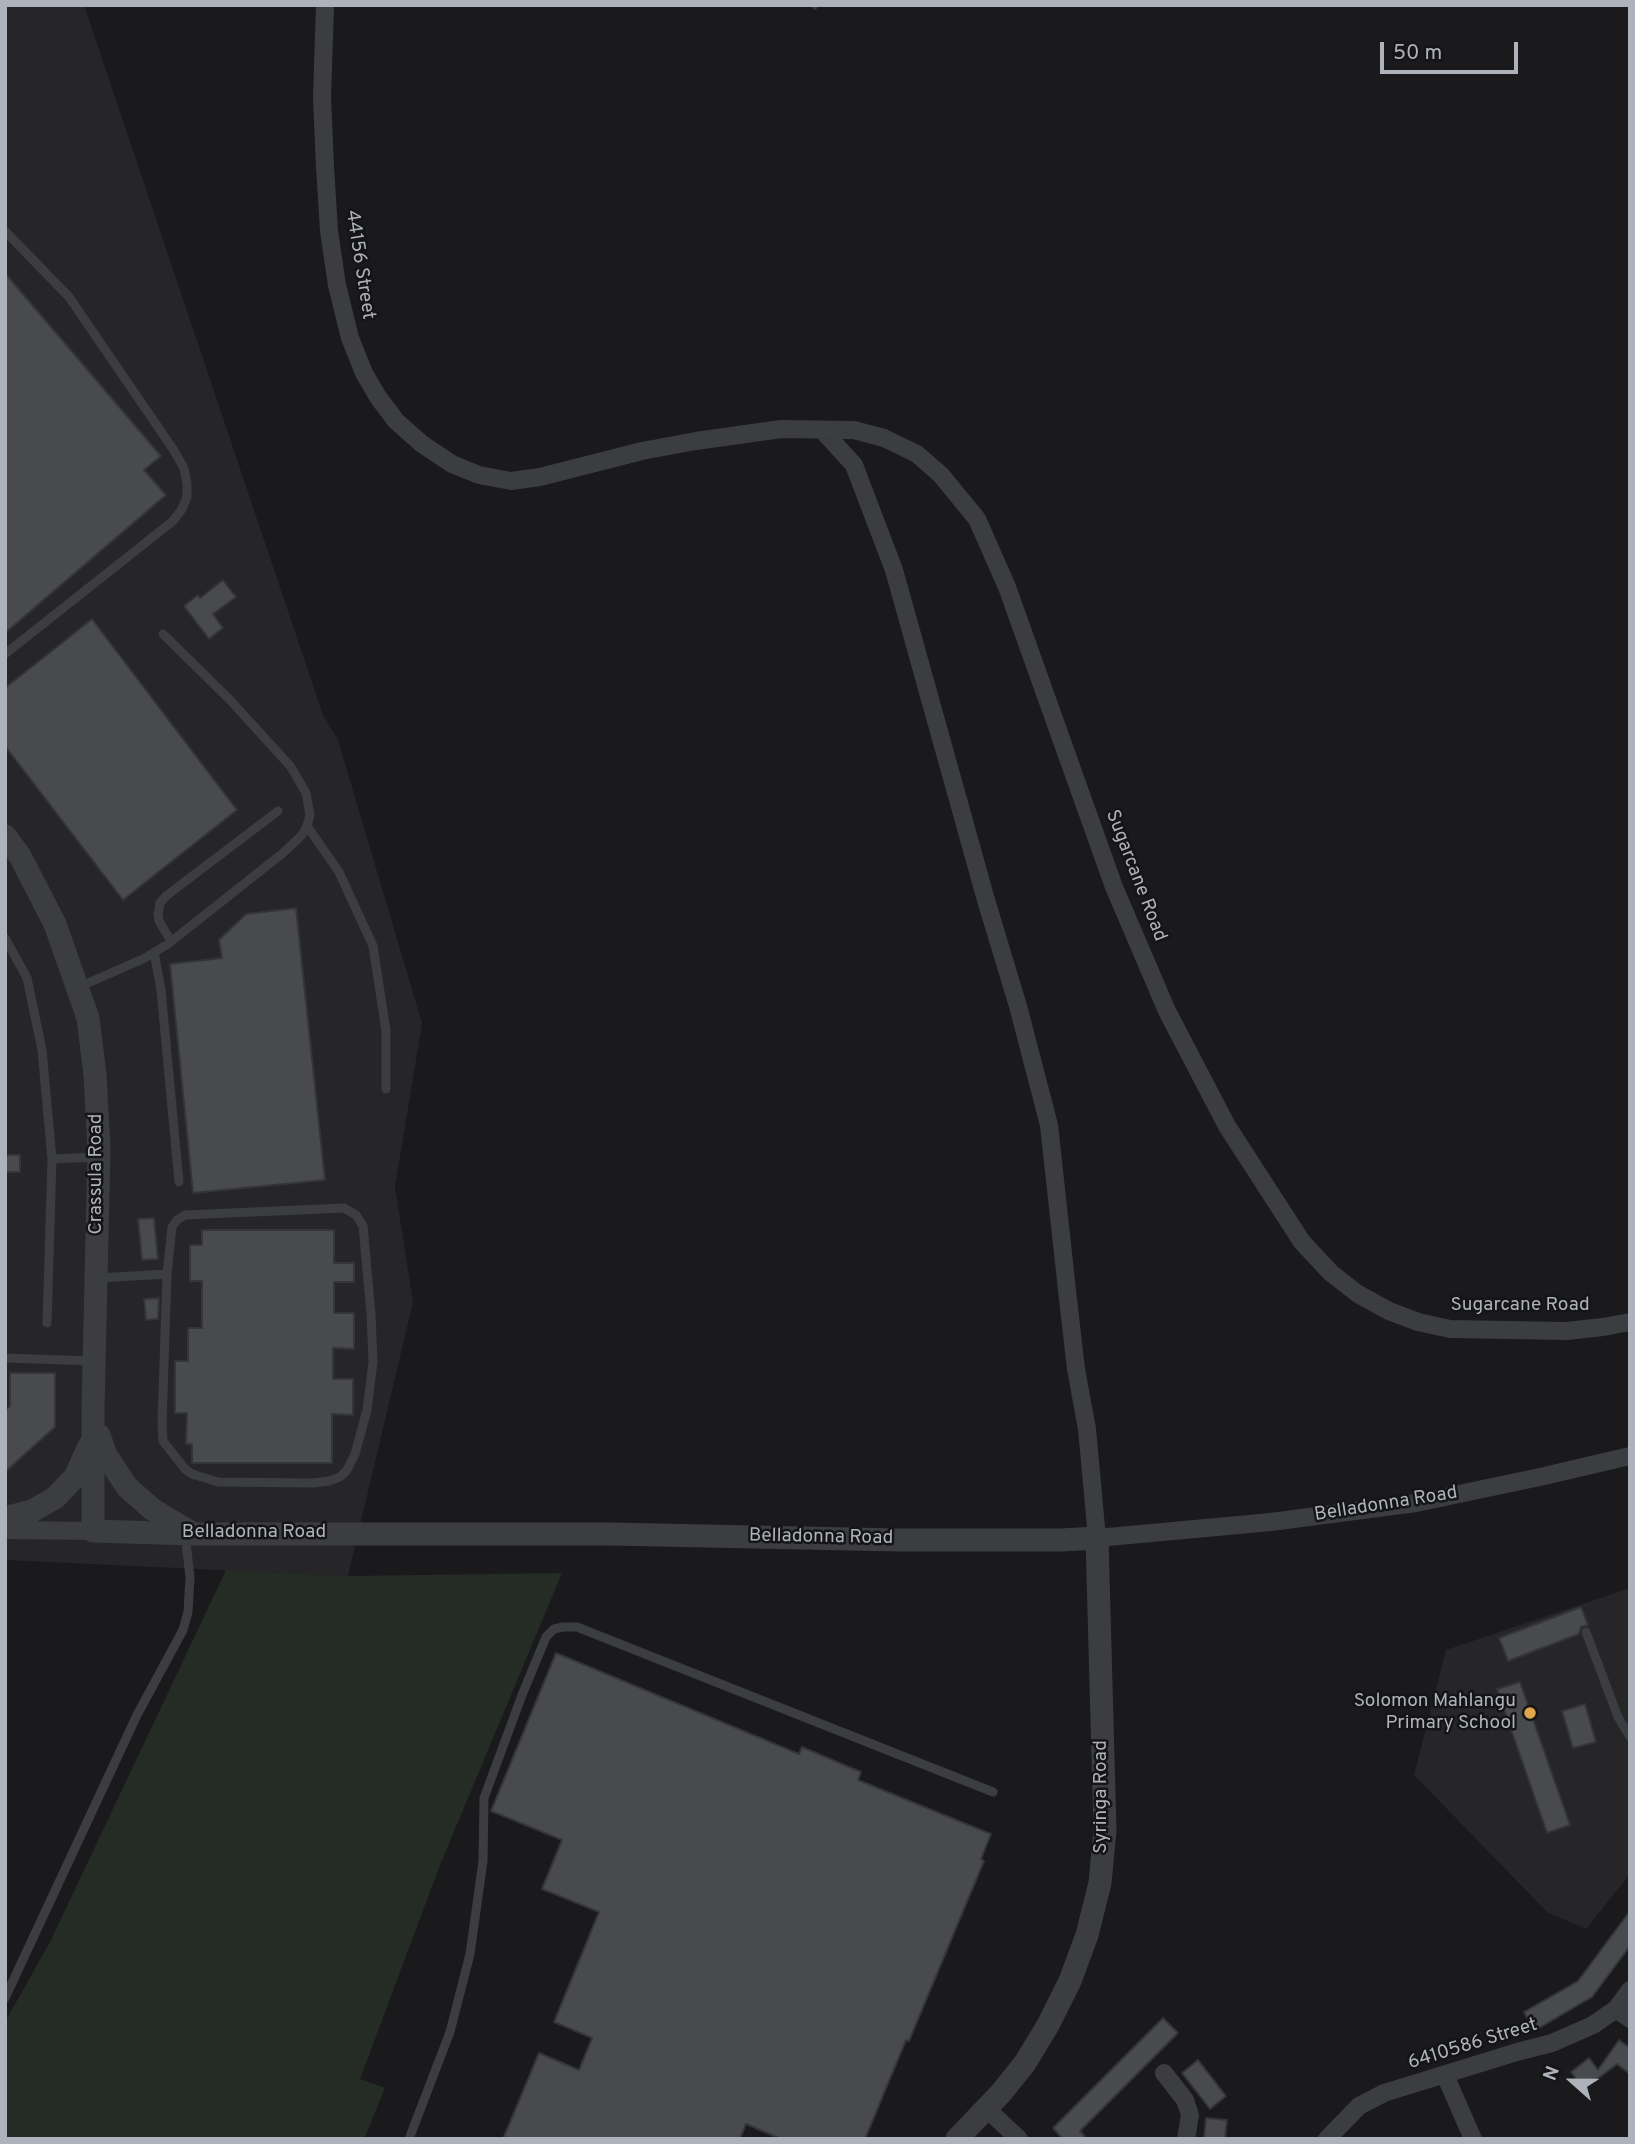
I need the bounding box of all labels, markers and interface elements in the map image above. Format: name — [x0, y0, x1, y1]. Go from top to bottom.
scale bar — [1383, 28, 1521, 72]
text: 50 m — [1393, 40, 1442, 67]
street label: 44156 Street — [339, 209, 379, 321]
street label: Sugarcane Road — [1099, 807, 1171, 945]
street label: Crassula Road — [86, 1113, 108, 1235]
street label: Sugarcane Road — [1450, 1295, 1590, 1317]
street label: Belladonna Road — [1313, 1482, 1459, 1528]
street label: Belladonna Road — [182, 1522, 326, 1544]
street label: Belladonna Road — [749, 1525, 893, 1551]
place label: Solomon Mahlangu Primary School — [1354, 1691, 1516, 1735]
marker: Solomon Mahlangu Primary School — [1522, 1705, 1538, 1721]
street label: Syringa Road — [1091, 1740, 1113, 1854]
street label: 6410586 Street — [1406, 2015, 1540, 2075]
north arrow — [1537, 2046, 1607, 2116]
text: N — [1539, 2063, 1566, 2084]

